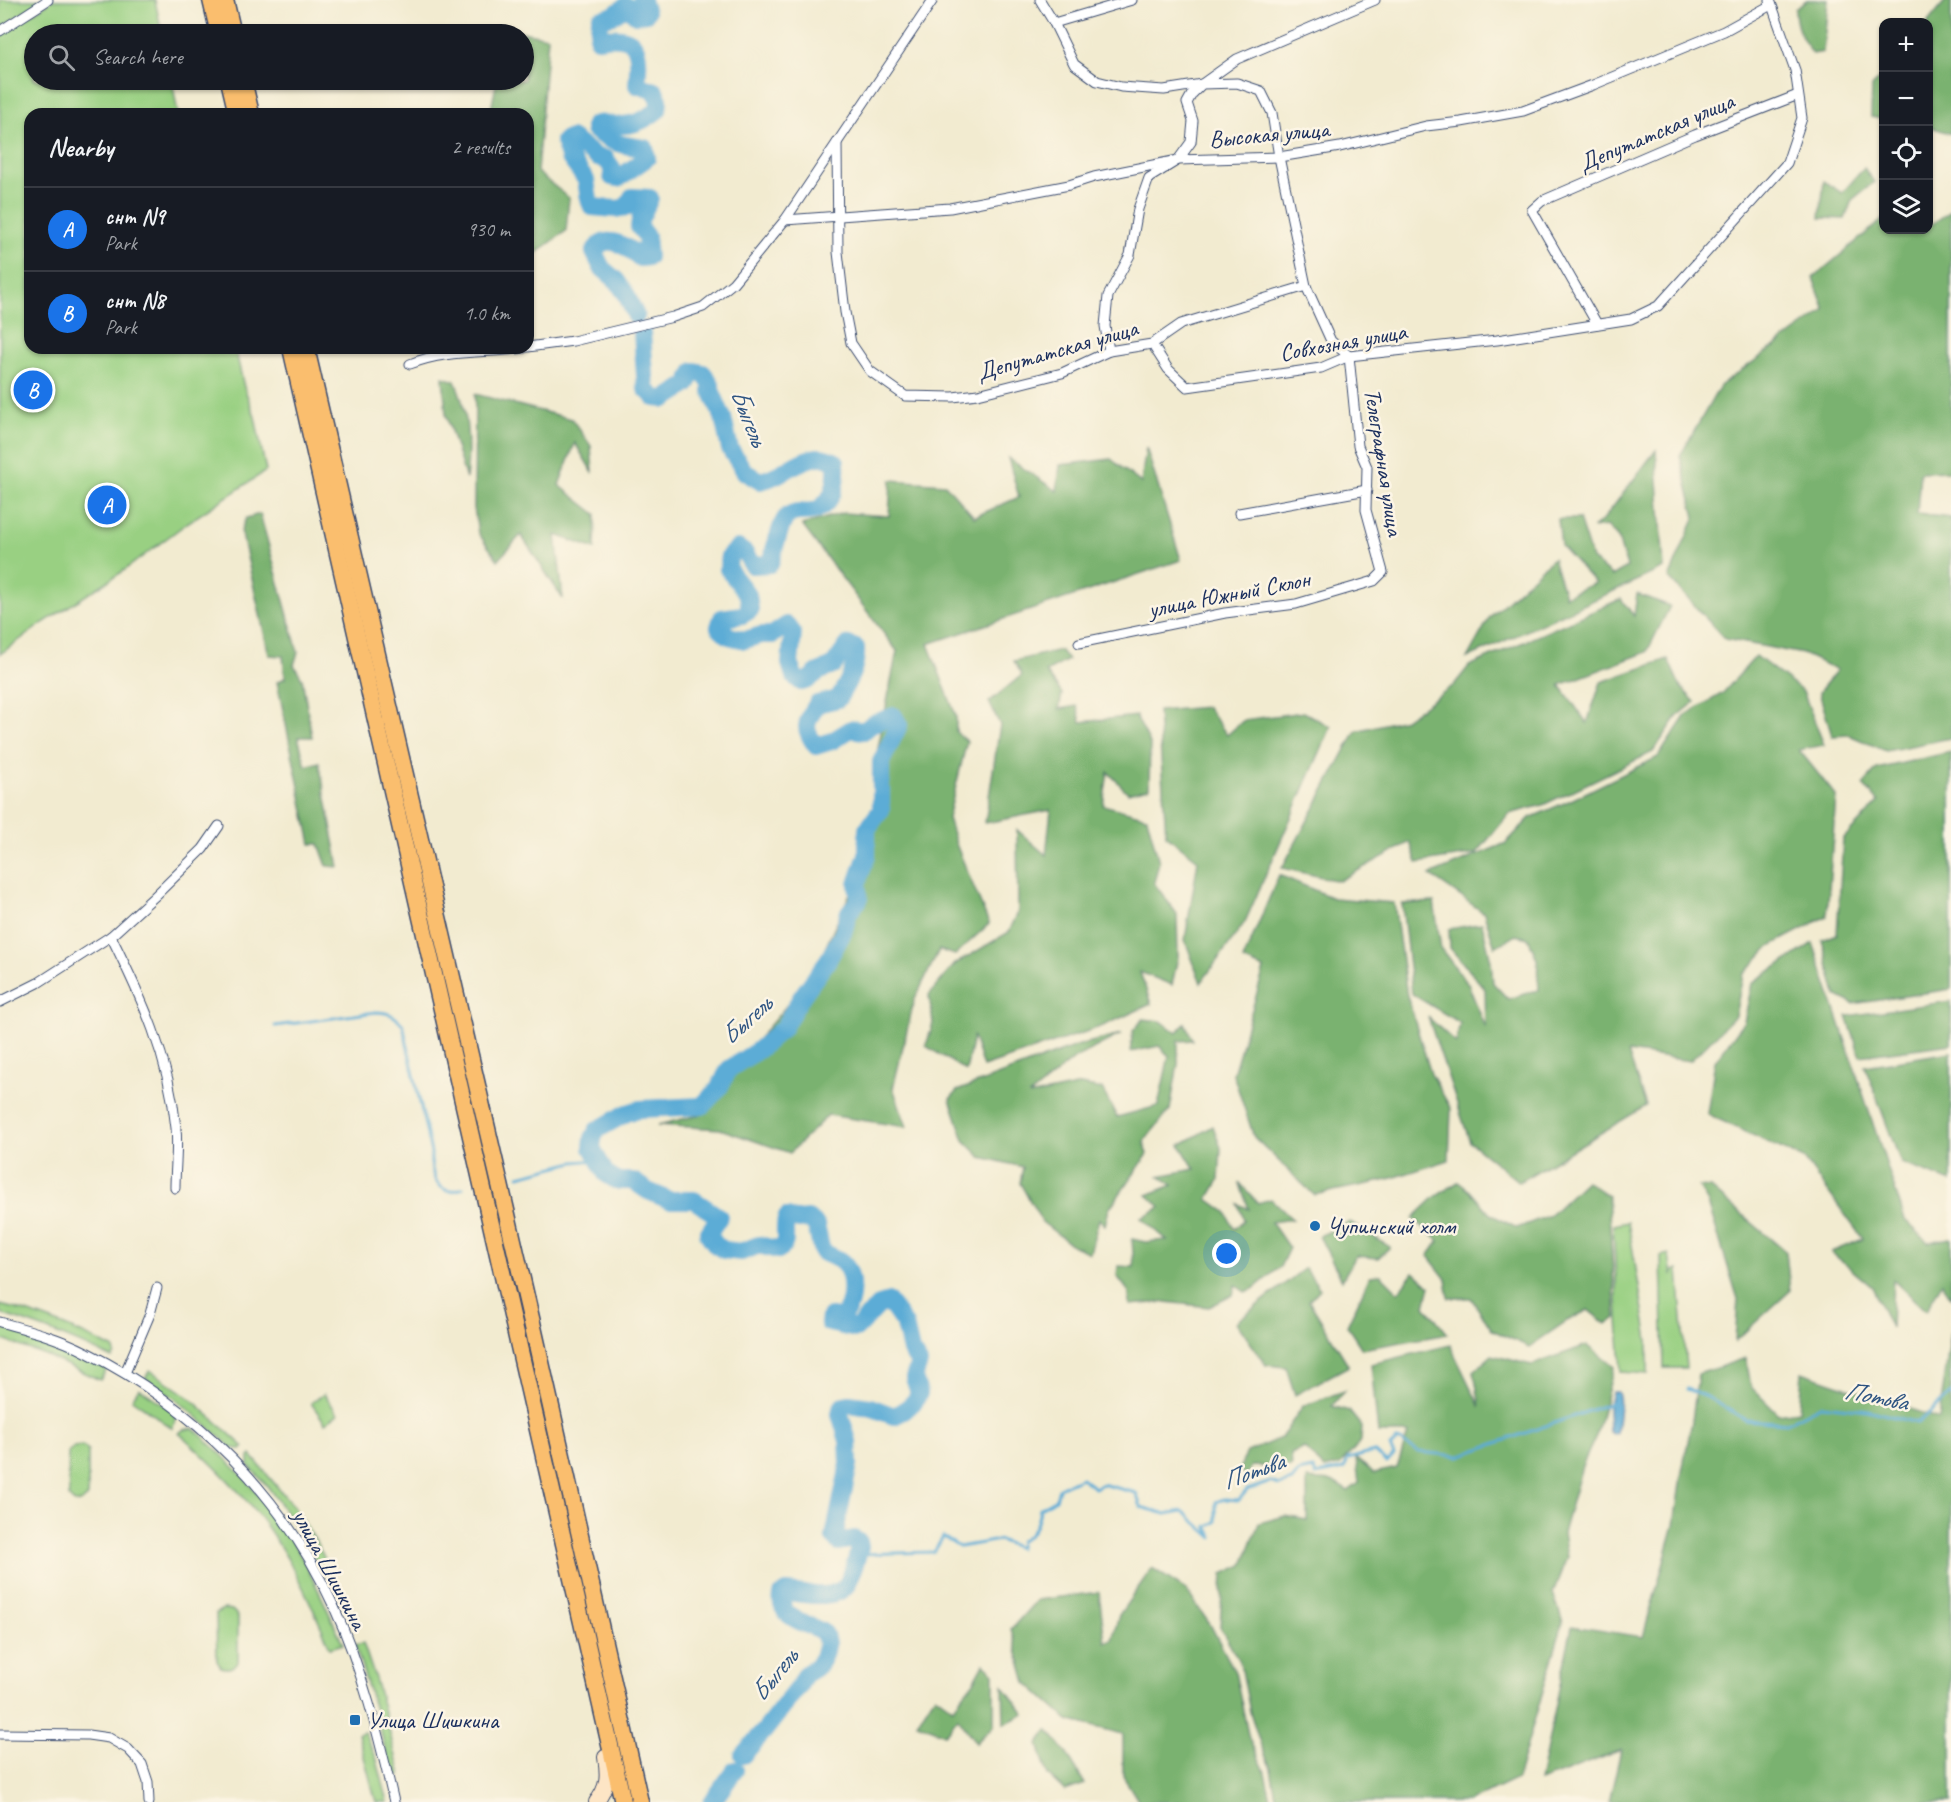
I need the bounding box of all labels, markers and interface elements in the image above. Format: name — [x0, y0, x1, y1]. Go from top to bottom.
map controls — [1879, 18, 1933, 234]
button: + — [1879, 18, 1933, 72]
search box — [24, 24, 534, 90]
icon: search — [45, 41, 78, 74]
text: Search here — [93, 43, 183, 71]
button: − — [1879, 72, 1933, 126]
street label: Депутатская улица — [1574, 85, 1740, 178]
street label: Высокая улица — [1208, 114, 1332, 154]
button: locate — [1879, 126, 1933, 180]
text: Nearby — [48, 131, 113, 164]
text: 2 results — [451, 135, 510, 160]
button: layers — [1879, 180, 1933, 234]
text: снт N9 — [105, 203, 165, 231]
text: A — [62, 217, 73, 242]
text: 930 m — [467, 217, 510, 242]
text: Park — [105, 231, 137, 256]
text: снт N8 — [105, 287, 165, 315]
text: B — [62, 301, 73, 326]
text: 1.0 km — [464, 301, 510, 326]
street label: Депутатская улица — [973, 312, 1142, 387]
text: Park — [105, 315, 137, 340]
street label: Совхозная улица — [1277, 316, 1410, 368]
pin: B — [14, 368, 52, 412]
water label: Быгель — [723, 384, 776, 453]
street label: Телеграфная улица — [1358, 386, 1411, 539]
pin: A — [88, 482, 126, 528]
street label: улица Южный Склон — [1144, 563, 1314, 625]
water label: Быгель — [713, 986, 781, 1052]
place label: Чупинский холм — [1327, 1211, 1456, 1241]
marker: Чупинский холм — [1308, 1219, 1322, 1233]
your location — [1212, 1239, 1241, 1268]
water label: Потьва — [1842, 1374, 1913, 1419]
water label: Потьва — [1218, 1444, 1291, 1497]
street label: улица Шишкина — [285, 1502, 375, 1636]
water label: Быгель — [743, 1640, 807, 1708]
place label: Улица Шишкина — [367, 1705, 500, 1735]
marker: Улица Шишкина — [348, 1713, 362, 1727]

